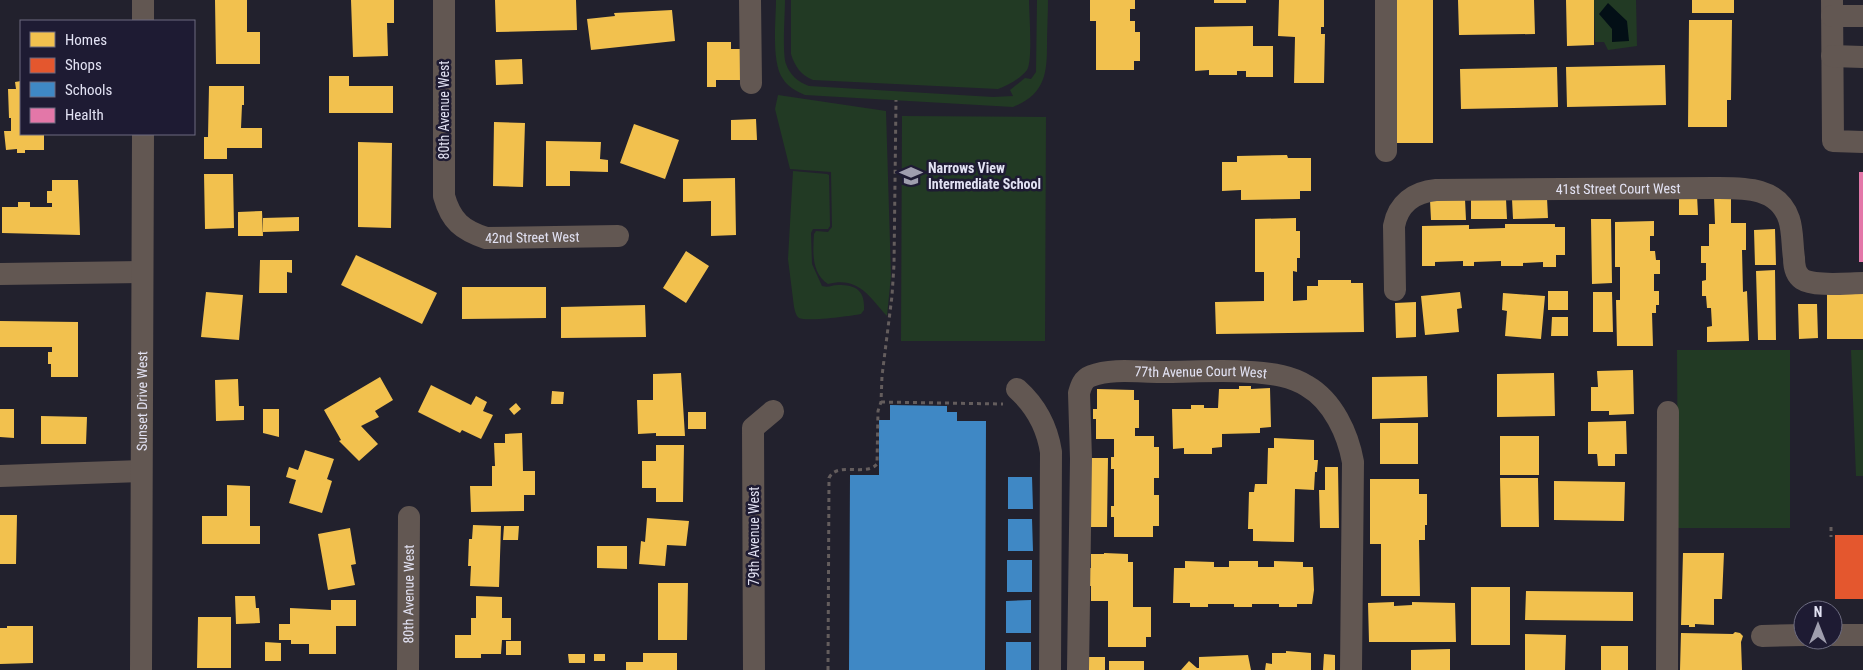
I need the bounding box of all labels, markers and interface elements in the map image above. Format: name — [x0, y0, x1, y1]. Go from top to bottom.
legend — [20, 20, 195, 135]
text: Homes — [65, 31, 107, 49]
text: Shops — [65, 56, 102, 74]
street label: 80th Avenue West — [436, 61, 452, 160]
text: Schools — [65, 81, 112, 99]
text: Health — [65, 106, 104, 124]
place label: Narrows View Intermediate School — [928, 160, 1041, 192]
school or university icon: Narrows View Intermediate School — [898, 163, 924, 189]
street label: 41st Street Court West — [1556, 180, 1681, 197]
street label: 42nd Street West — [485, 229, 580, 246]
street label: Sunset Drive West — [134, 351, 150, 451]
street label: 77th Avenue Court West — [1134, 363, 1268, 381]
street label: 79th Avenue West — [746, 487, 762, 586]
street label: 80th Avenue West — [400, 544, 417, 644]
north arrow — [1793, 600, 1843, 650]
text: N — [1814, 604, 1822, 620]

